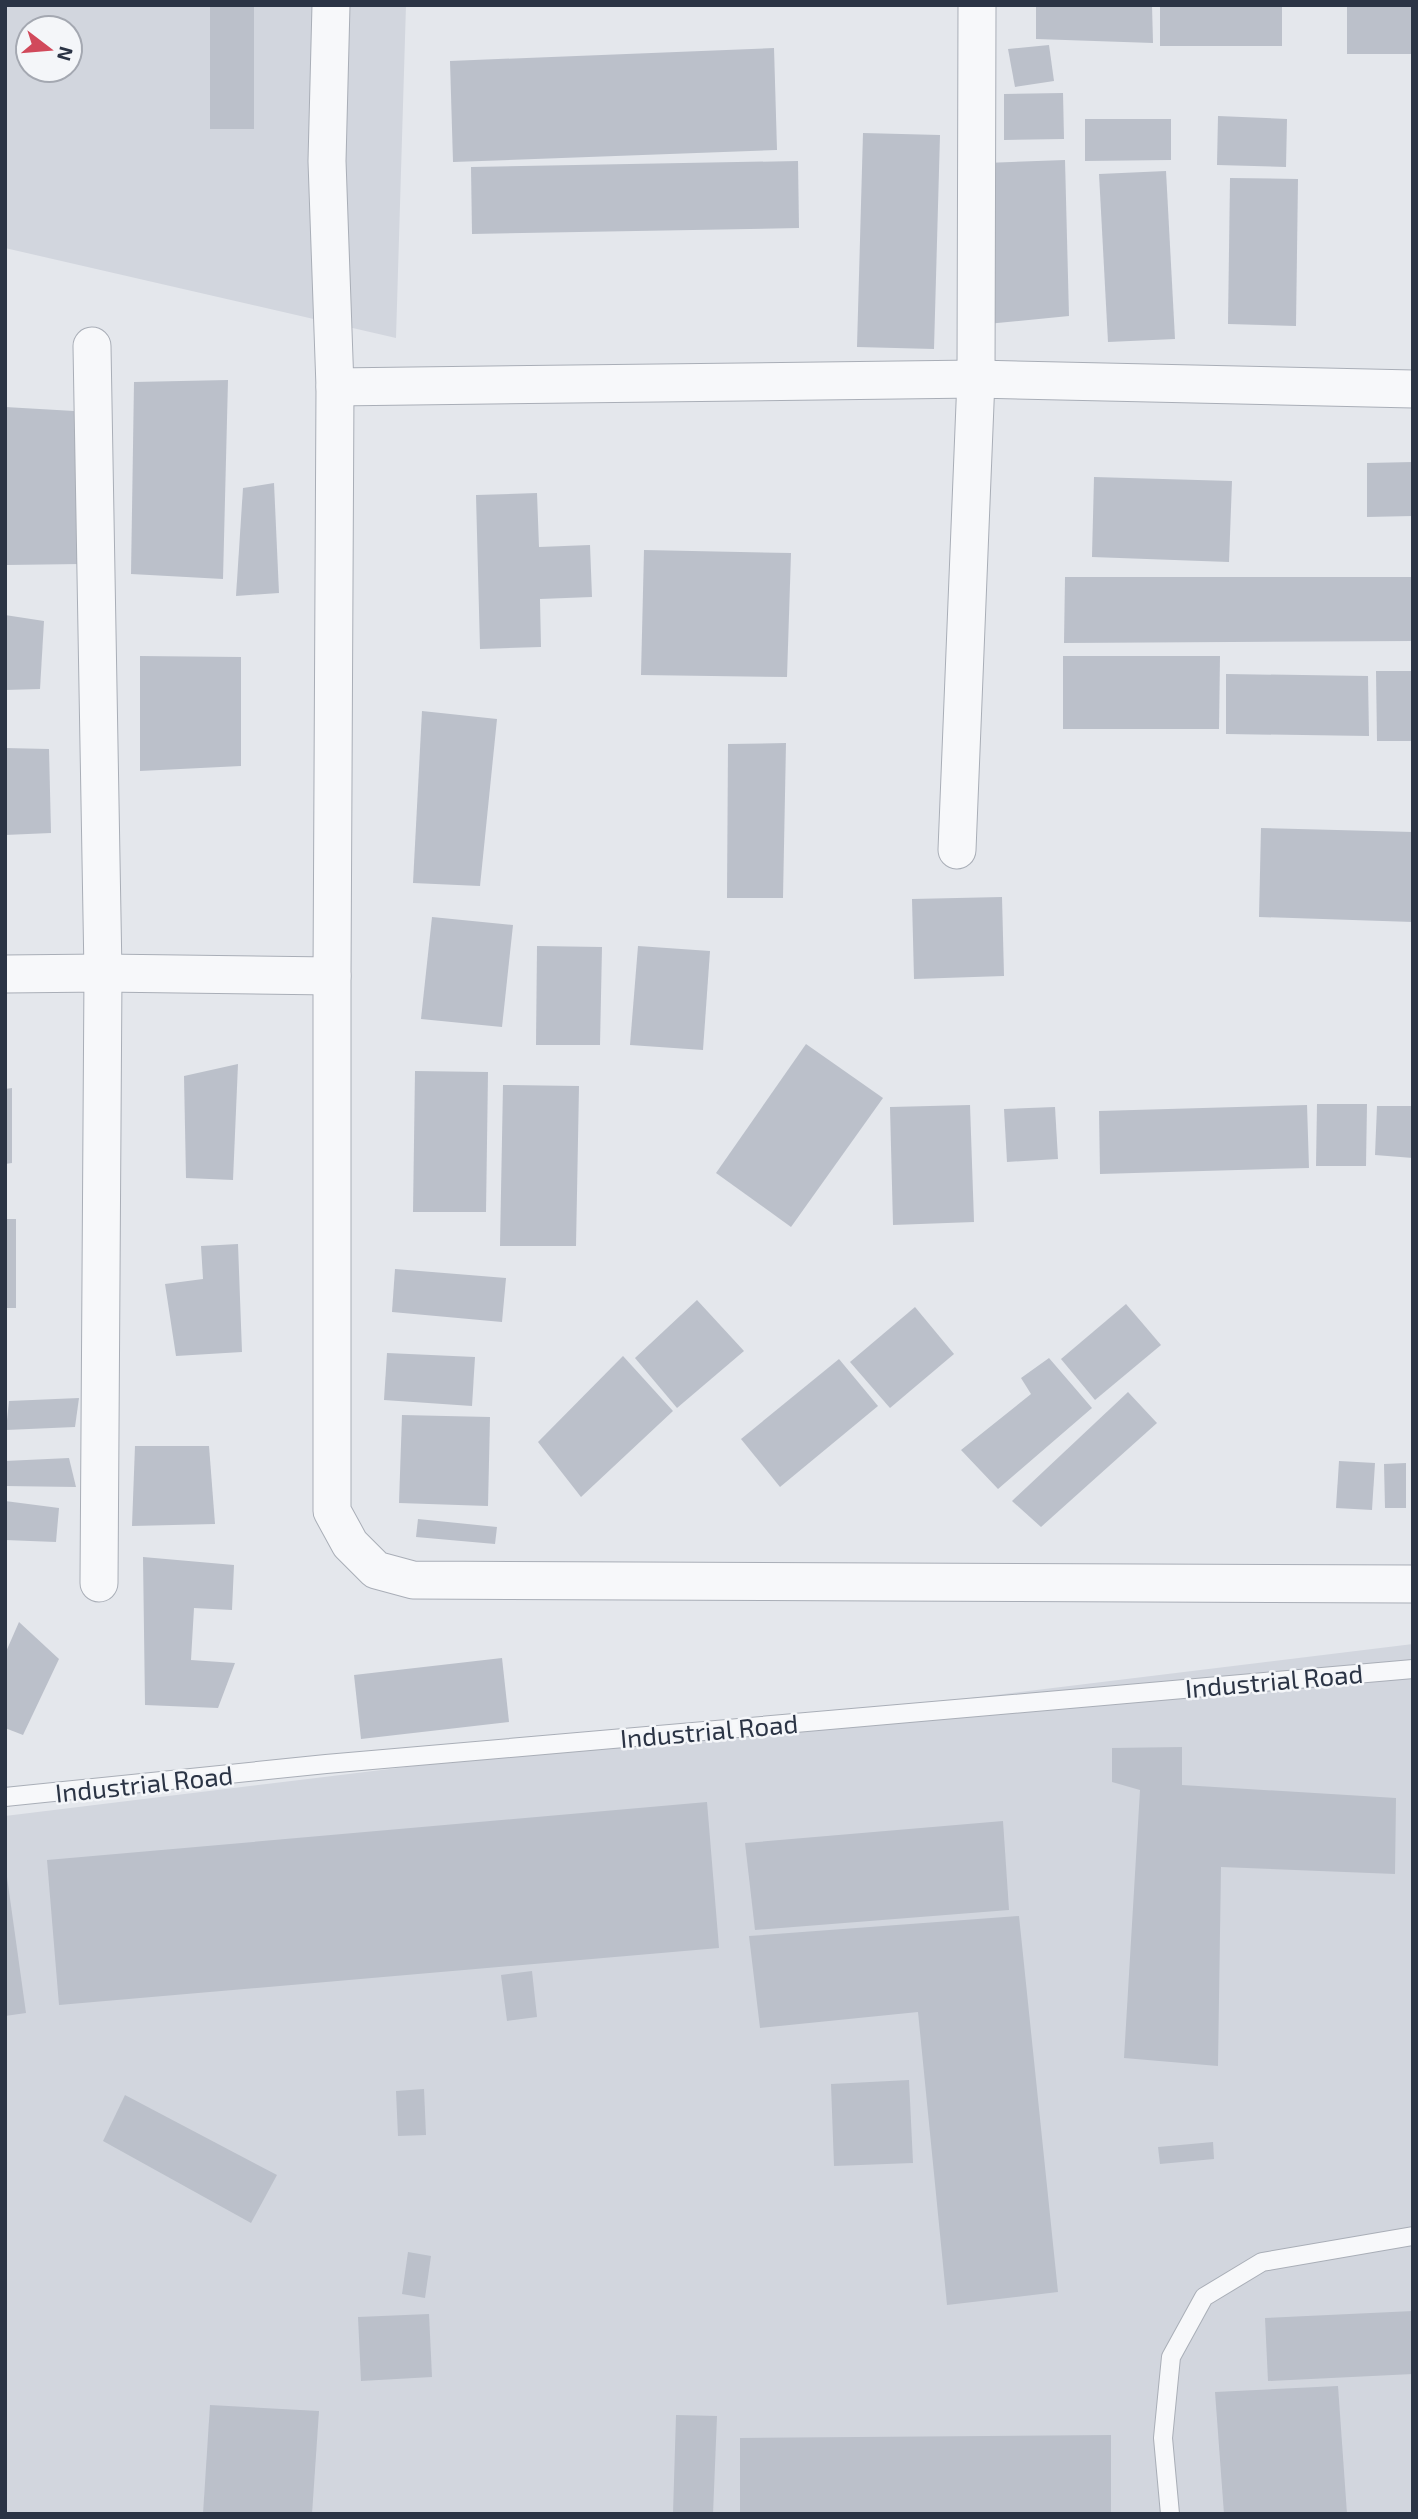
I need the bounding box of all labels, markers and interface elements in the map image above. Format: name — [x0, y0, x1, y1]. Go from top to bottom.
north arrow — [14, 14, 84, 84]
text: N — [53, 44, 79, 64]
street label: Industrial Road — [1184, 1657, 1364, 1703]
street label: Industrial Road — [619, 1707, 799, 1753]
street label: Industrial Road — [54, 1758, 234, 1808]

